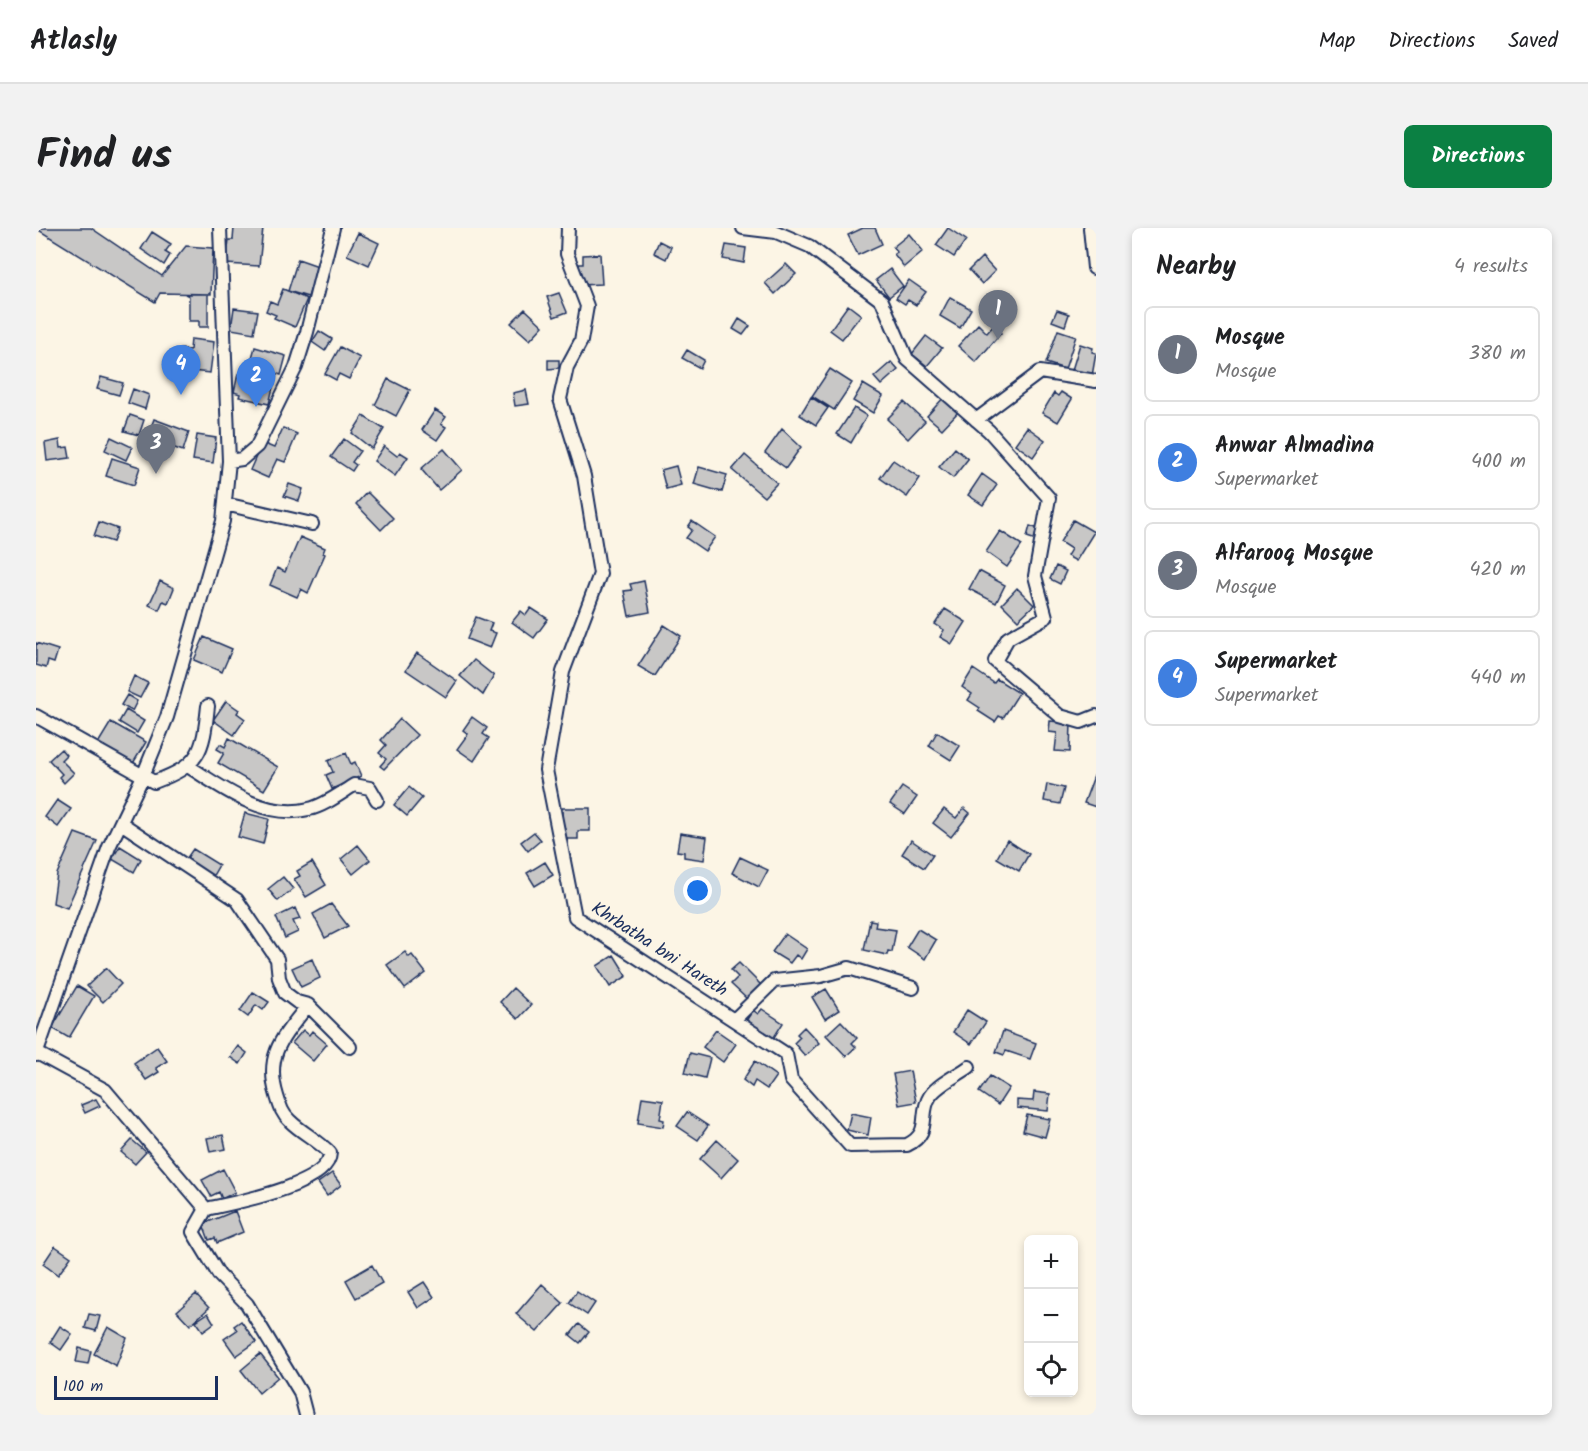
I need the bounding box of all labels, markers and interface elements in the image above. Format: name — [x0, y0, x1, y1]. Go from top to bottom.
text: Atlasly — [30, 19, 117, 64]
text: Map — [1319, 25, 1355, 58]
text: Directions — [1388, 25, 1475, 58]
text: Saved — [1508, 25, 1558, 58]
text: Find us — [36, 123, 172, 190]
button: Directions — [1404, 125, 1552, 188]
text: Nearby — [1156, 246, 1236, 288]
text: 4 results — [1454, 251, 1528, 283]
pin: 1 — [978, 291, 1018, 340]
text: Mosque — [1215, 321, 1285, 356]
text: 1 — [1174, 338, 1181, 370]
text: 380 m — [1469, 338, 1526, 370]
pin: 4 — [162, 346, 200, 395]
text: Mosque — [1215, 356, 1276, 388]
pin: 2 — [236, 358, 276, 407]
pin: 3 — [136, 424, 176, 474]
text: Anwar Almadina — [1215, 429, 1374, 464]
text: 2 — [1172, 446, 1183, 478]
text: 400 m — [1471, 446, 1526, 478]
text: Supermarket — [1215, 464, 1318, 496]
text: Alfarooq Mosque — [1215, 537, 1373, 572]
text: 3 — [1172, 554, 1183, 586]
text: 420 m — [1469, 554, 1526, 586]
text: Mosque — [1215, 572, 1276, 604]
text: Supermarket — [1215, 645, 1337, 680]
text: 4 — [1172, 662, 1183, 694]
text: 440 m — [1470, 662, 1526, 694]
text: Supermarket — [1215, 680, 1318, 712]
your location — [683, 876, 712, 905]
street label: Khrbatha bni Hareth — [585, 895, 733, 1005]
map controls — [1024, 1235, 1078, 1397]
button: + — [1024, 1235, 1078, 1289]
button: − — [1024, 1289, 1078, 1343]
button: locate — [1024, 1343, 1078, 1397]
scale bar — [54, 1373, 218, 1400]
text: 100 m — [63, 1374, 103, 1399]

